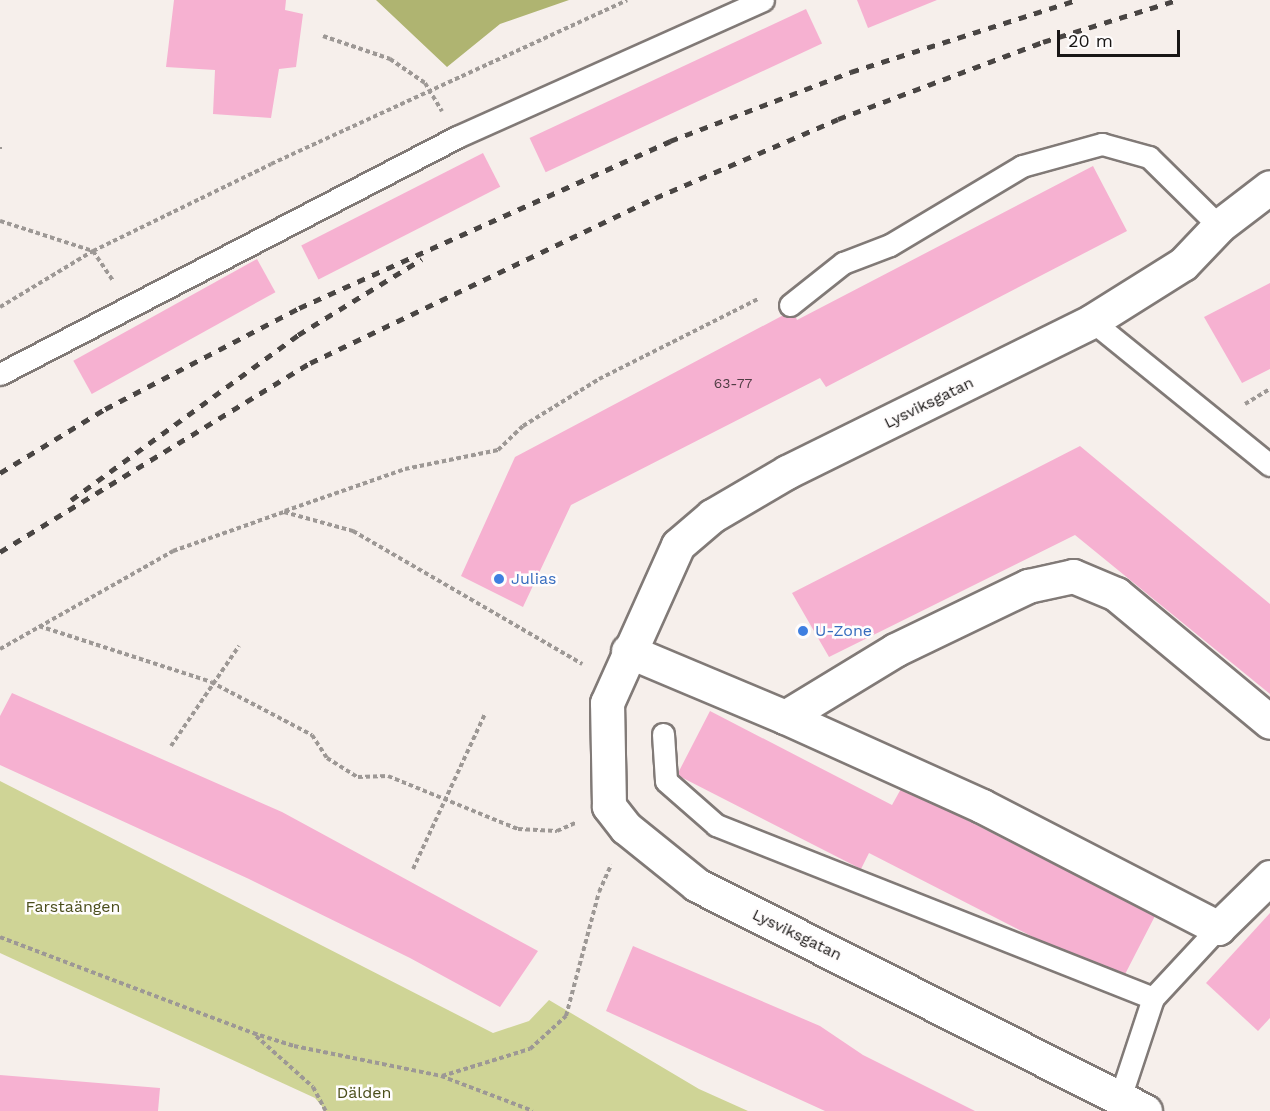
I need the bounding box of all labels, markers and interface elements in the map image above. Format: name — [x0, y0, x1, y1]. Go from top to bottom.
scale bar — [1060, 18, 1183, 56]
text: 20 m — [1068, 30, 1113, 51]
street label: Lysviksgatan — [881, 373, 977, 433]
house number: 63-77 — [714, 375, 752, 391]
place label: Julias — [511, 569, 556, 589]
marker: Julias — [492, 572, 506, 586]
place label: U-Zone — [815, 621, 872, 641]
marker: U-Zone — [796, 624, 810, 638]
park label: Farstaängen — [26, 897, 120, 917]
street label: Lysviksgatan — [749, 905, 845, 965]
park label: Dälden — [337, 1083, 391, 1103]

